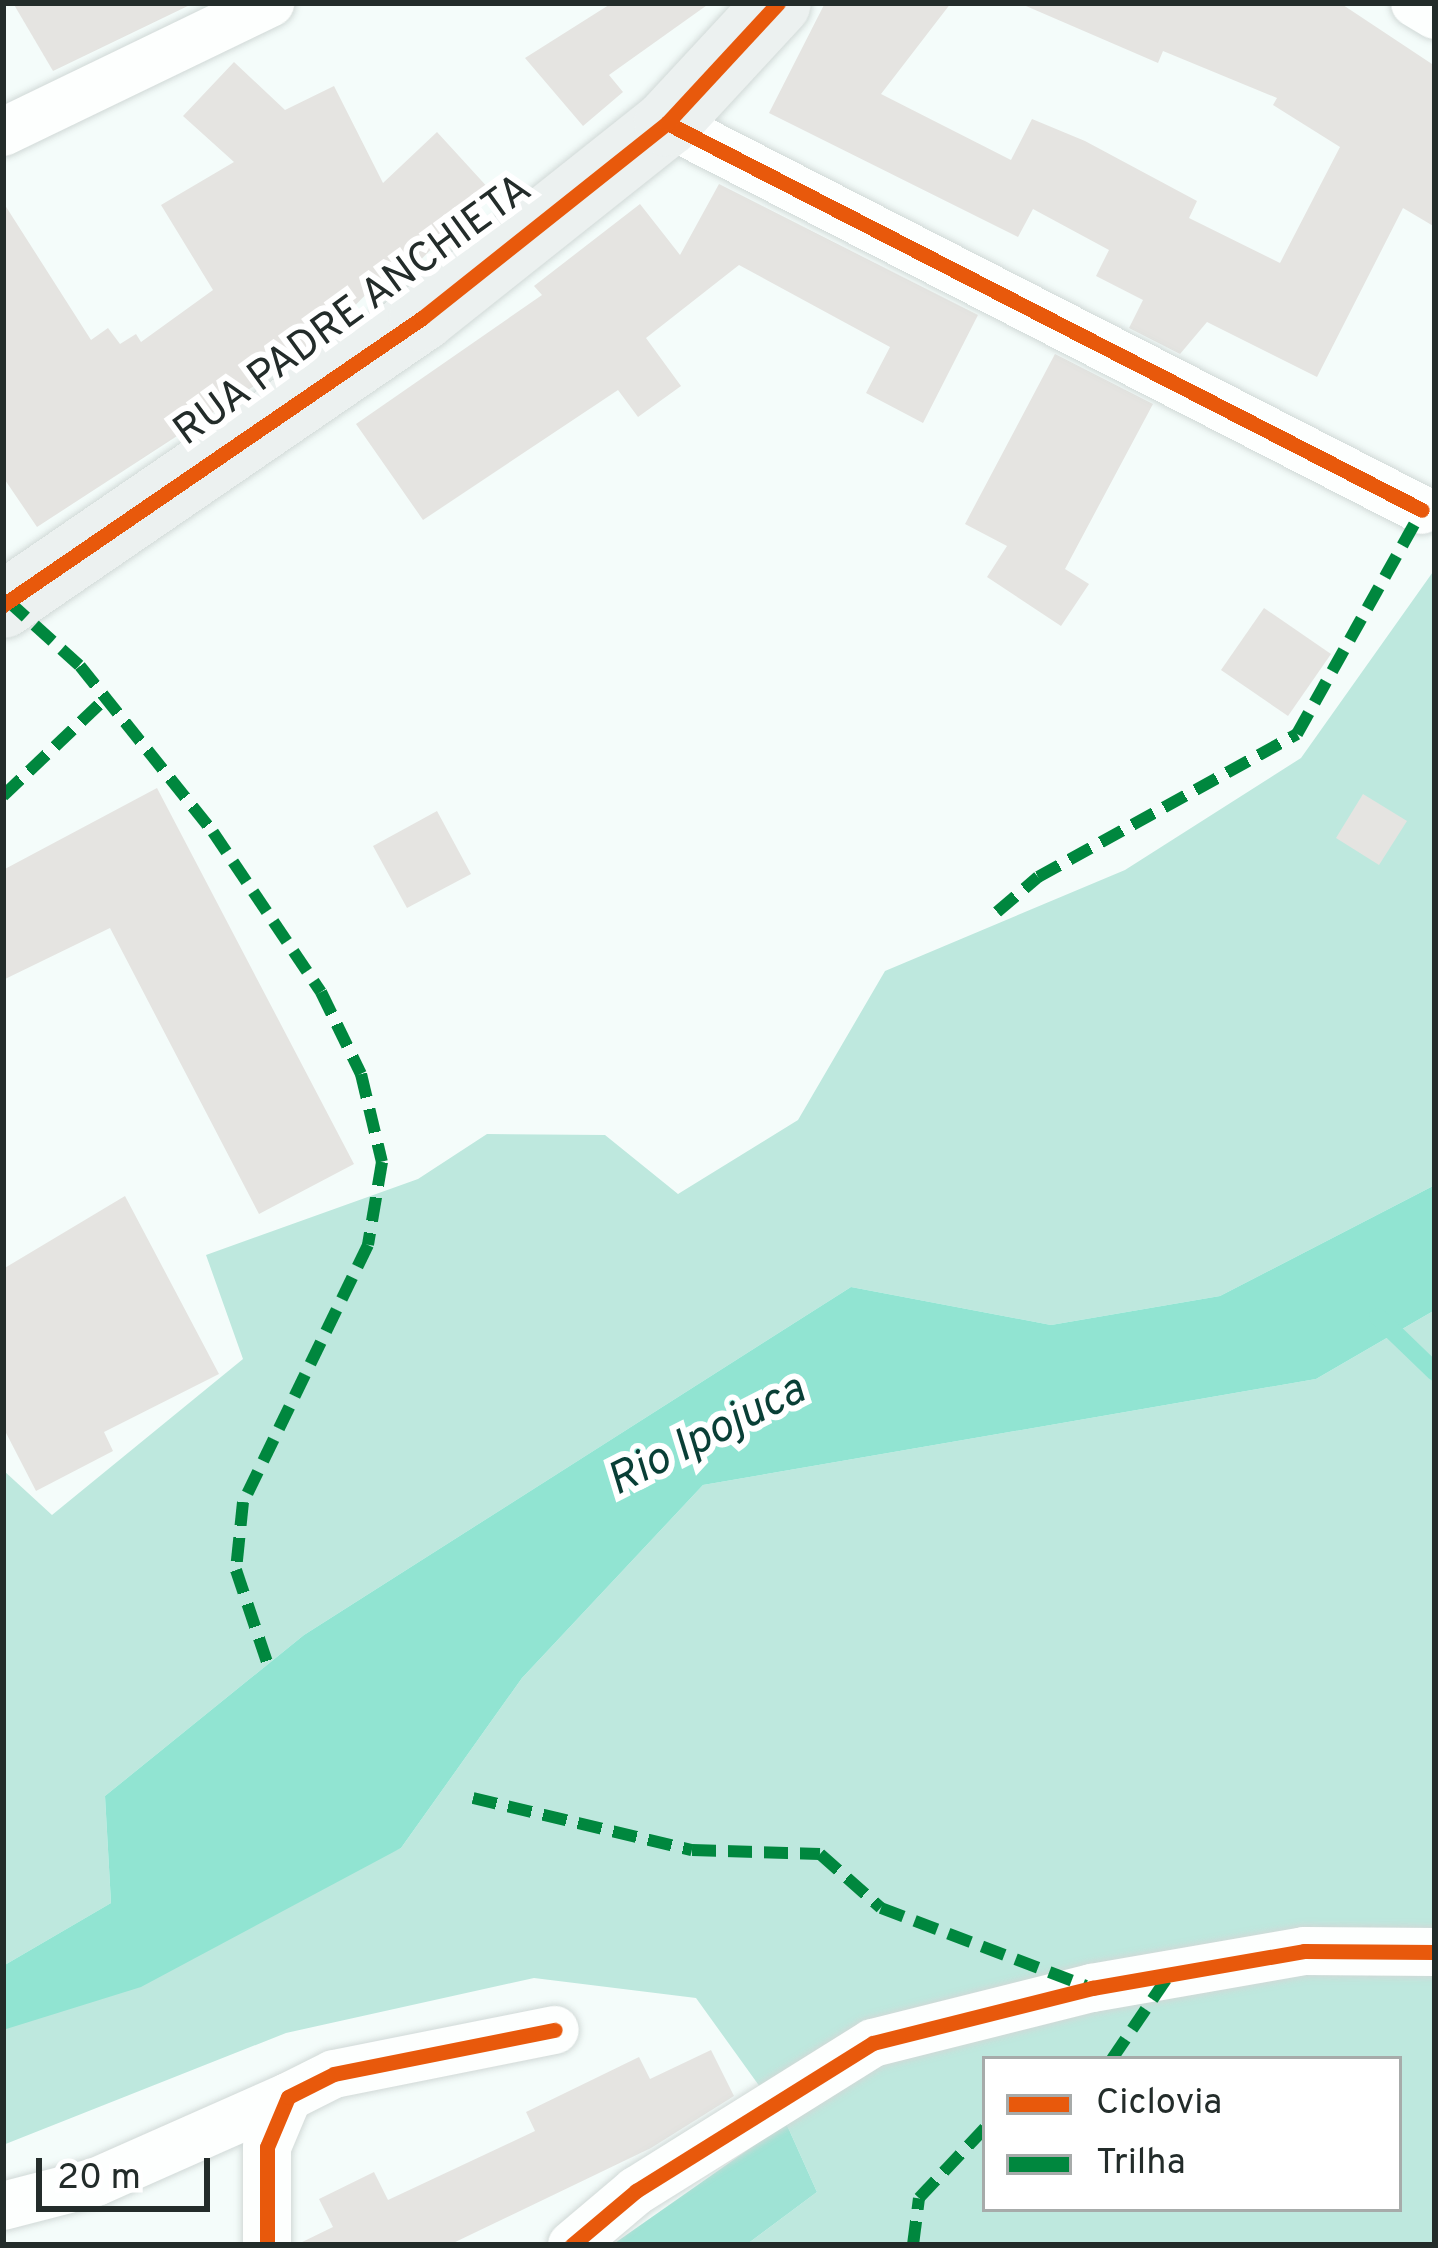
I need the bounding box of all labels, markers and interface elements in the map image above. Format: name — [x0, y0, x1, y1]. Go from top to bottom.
street label: RUA PADRE ANCHIETA — [164, 164, 544, 460]
water label: Rio Ipojuca — [599, 1364, 815, 1510]
legend — [982, 2056, 1402, 2212]
text: Ciclovia — [1096, 2081, 1222, 2127]
scale bar — [42, 2134, 216, 2208]
text: Trilha — [1096, 2141, 1186, 2187]
text: 20 m — [57, 2156, 141, 2202]

